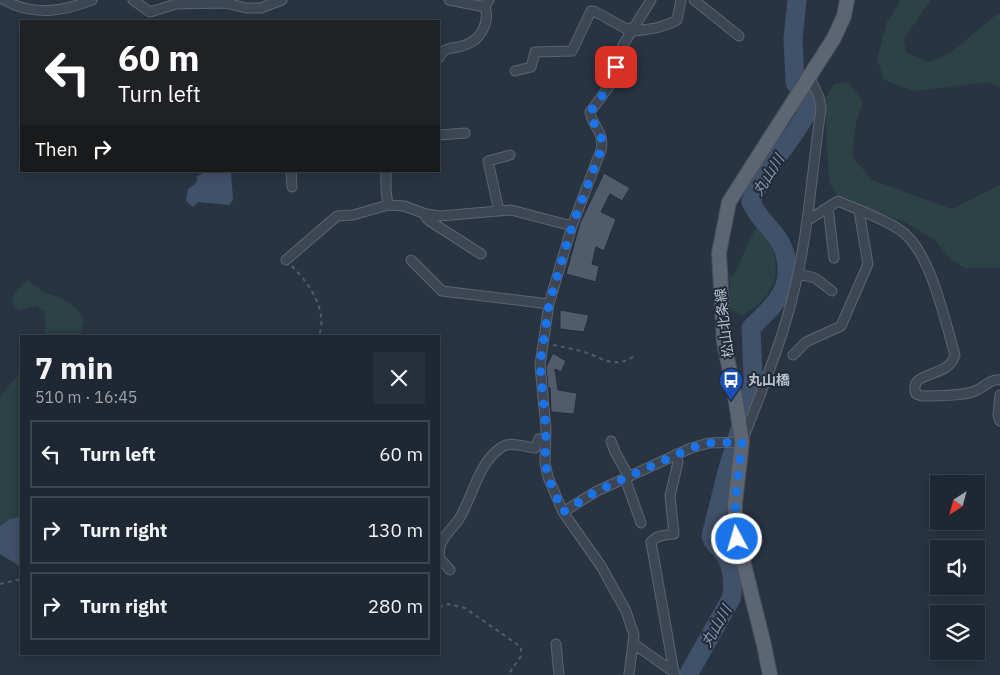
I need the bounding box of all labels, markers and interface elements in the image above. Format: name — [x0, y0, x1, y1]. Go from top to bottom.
text: 60 m — [118, 35, 200, 81]
icon: left — [35, 40, 100, 105]
pin — [595, 46, 637, 88]
icon: arrive — [602, 53, 630, 81]
text: Turn left — [118, 79, 201, 108]
icon: right — [88, 135, 116, 163]
text: Then — [35, 137, 78, 161]
water label: 丸山川 — [748, 149, 789, 199]
street label: 松山北条線 — [711, 287, 737, 359]
text: 7 min — [35, 348, 113, 387]
button: close — [373, 352, 425, 404]
bus stop icon: 丸山橋 — [718, 367, 744, 401]
place label: 丸山橋 — [748, 371, 790, 389]
text: 510 m · 16:45 — [35, 387, 137, 407]
icon: left — [37, 440, 65, 468]
text: Turn left — [80, 442, 156, 466]
text: 60 m — [379, 442, 423, 466]
north arrow — [930, 475, 985, 530]
map controls — [930, 475, 985, 660]
position arrow — [710, 512, 762, 564]
icon: right — [37, 516, 65, 544]
text: Turn right — [80, 518, 167, 542]
text: 130 m — [368, 518, 423, 542]
button: sound — [930, 540, 985, 595]
icon: right — [37, 592, 65, 620]
text: Turn right — [80, 594, 167, 618]
text: 280 m — [368, 594, 423, 618]
water label: 丸山川 — [697, 600, 736, 650]
button: layers — [930, 605, 985, 660]

